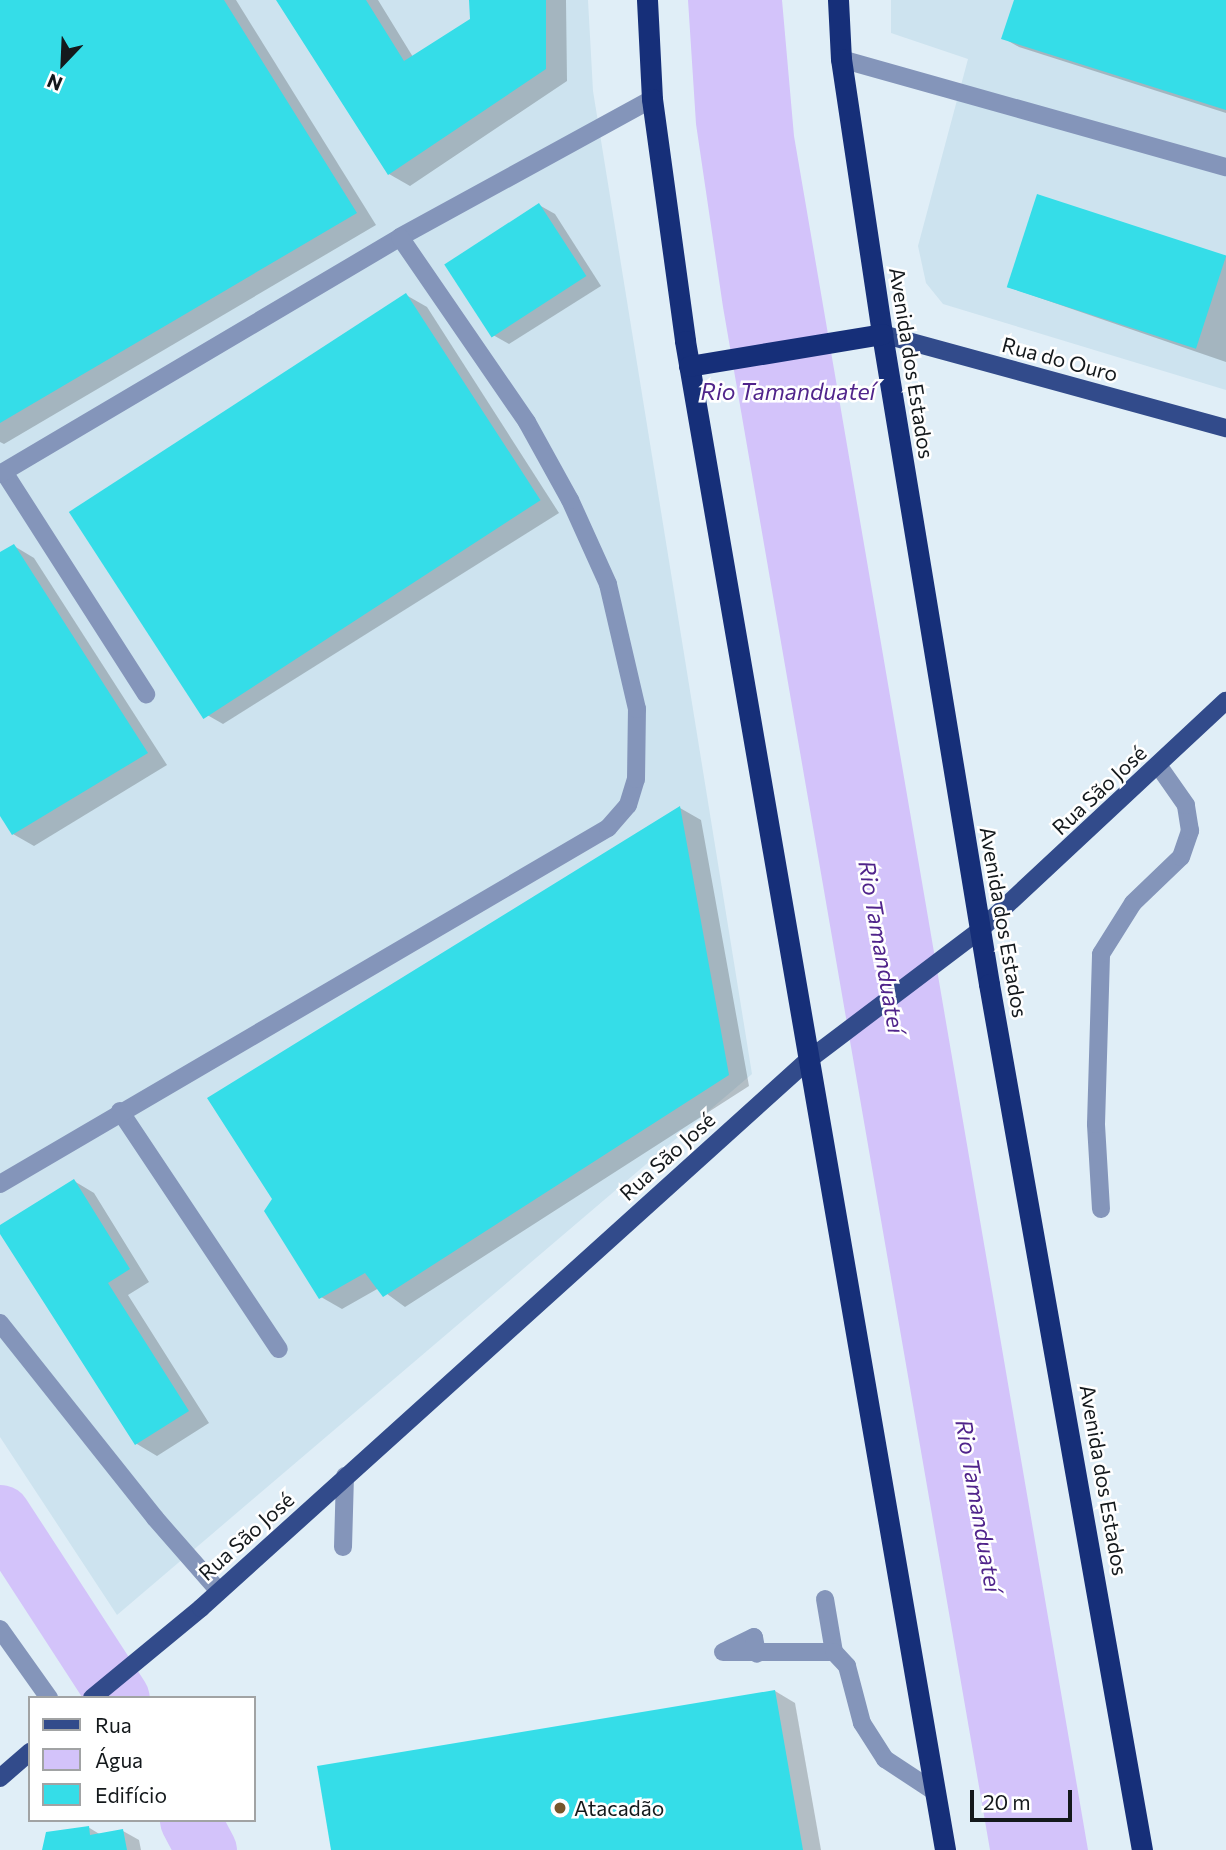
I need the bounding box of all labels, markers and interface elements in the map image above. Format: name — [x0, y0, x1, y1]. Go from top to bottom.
north arrow — [28, 28, 98, 98]
text: N — [44, 69, 66, 96]
street label: Avenida dos Estados — [884, 266, 940, 460]
street label: Rua do Ouro — [999, 331, 1121, 387]
water label: Rio Tamanduateí — [701, 377, 875, 405]
street label: Rua São José — [1047, 740, 1151, 840]
street label: Avenida dos Estados — [975, 825, 1033, 1019]
water label: Rio Tamanduateí — [853, 858, 911, 1036]
street label: Rua São José — [614, 1107, 720, 1205]
street label: Avenida dos Estados — [1075, 1383, 1133, 1577]
water label: Rio Tamanduateí — [950, 1417, 1008, 1595]
street label: Rua São José — [193, 1487, 299, 1585]
legend — [28, 1696, 256, 1822]
text: Rua — [95, 1712, 132, 1737]
text: Água — [95, 1747, 143, 1772]
scale bar — [974, 1776, 1076, 1820]
text: Edifício — [95, 1782, 167, 1807]
text: 20 m — [983, 1789, 1031, 1814]
place label: Atacadão — [574, 1795, 664, 1821]
marker: Atacadão — [552, 1800, 568, 1816]

